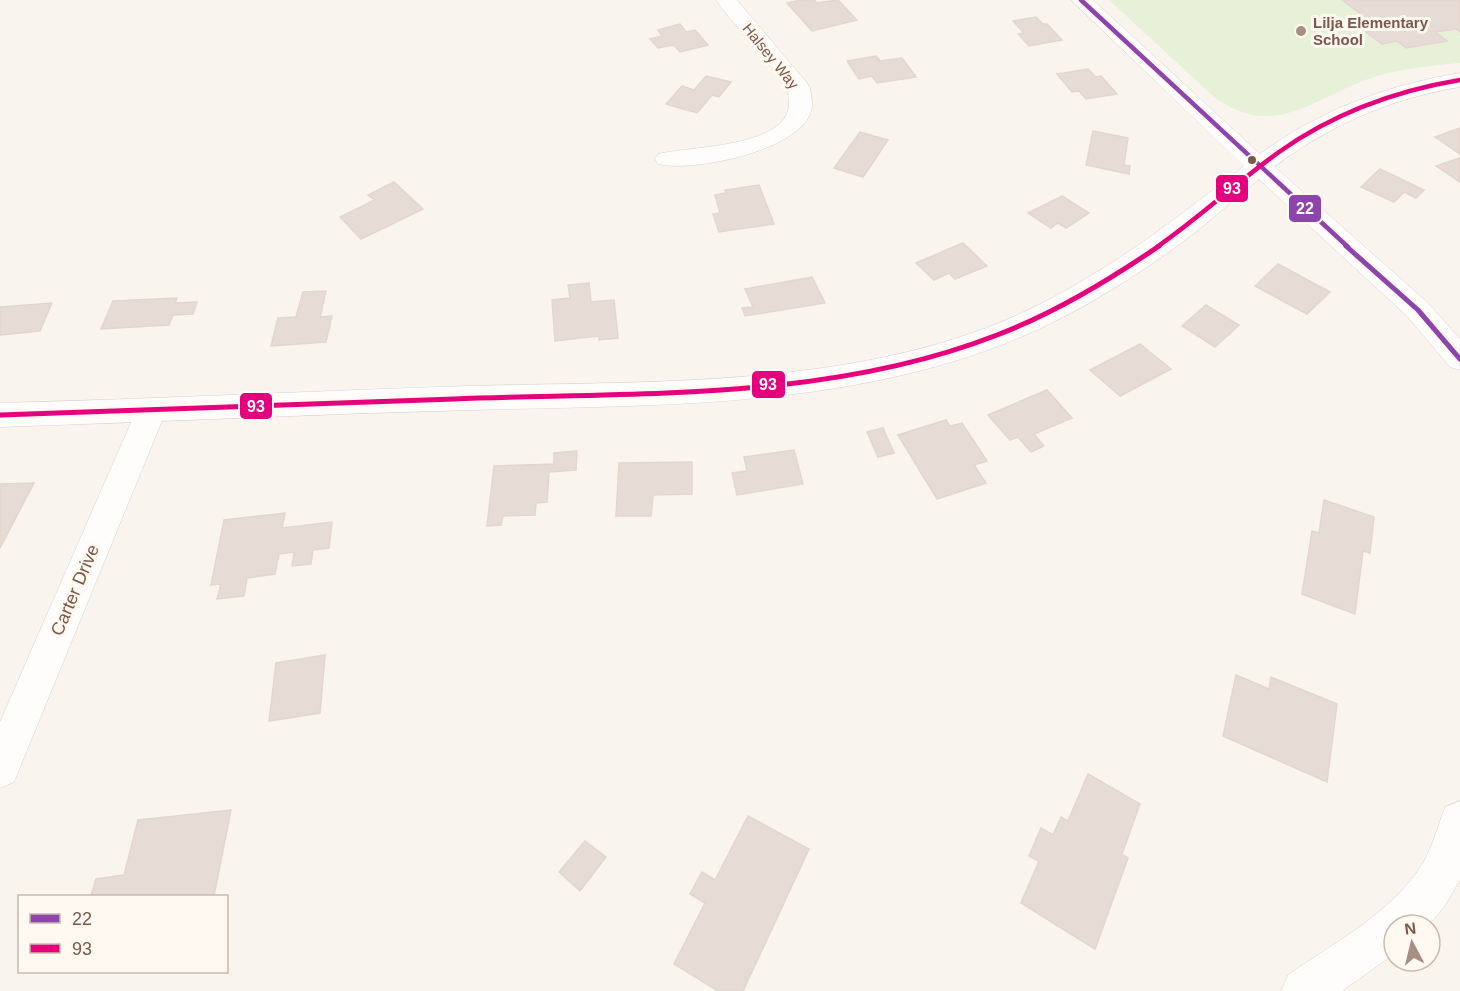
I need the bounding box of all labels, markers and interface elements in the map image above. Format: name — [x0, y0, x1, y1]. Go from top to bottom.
place label: Lilja Elementary School — [1313, 14, 1429, 48]
street label: Halsey Way — [739, 20, 803, 93]
marker: Lilja Elementary School — [1294, 24, 1308, 38]
unlabelled marker — [1246, 154, 1258, 166]
line badge: 93 — [1215, 174, 1249, 203]
text: 93 — [1223, 180, 1241, 197]
line badge: 22 — [1288, 194, 1322, 223]
text: 22 — [1296, 200, 1314, 217]
line badge: 93 — [751, 370, 786, 399]
text: 93 — [759, 376, 777, 393]
line badge: 93 — [239, 392, 273, 420]
text: 93 — [247, 398, 265, 415]
street label: Carter Drive — [47, 541, 103, 639]
legend — [18, 895, 228, 973]
text: 22 — [72, 909, 92, 929]
north arrow — [1382, 913, 1442, 973]
text: N — [1403, 919, 1417, 938]
text: 93 — [72, 939, 92, 959]

